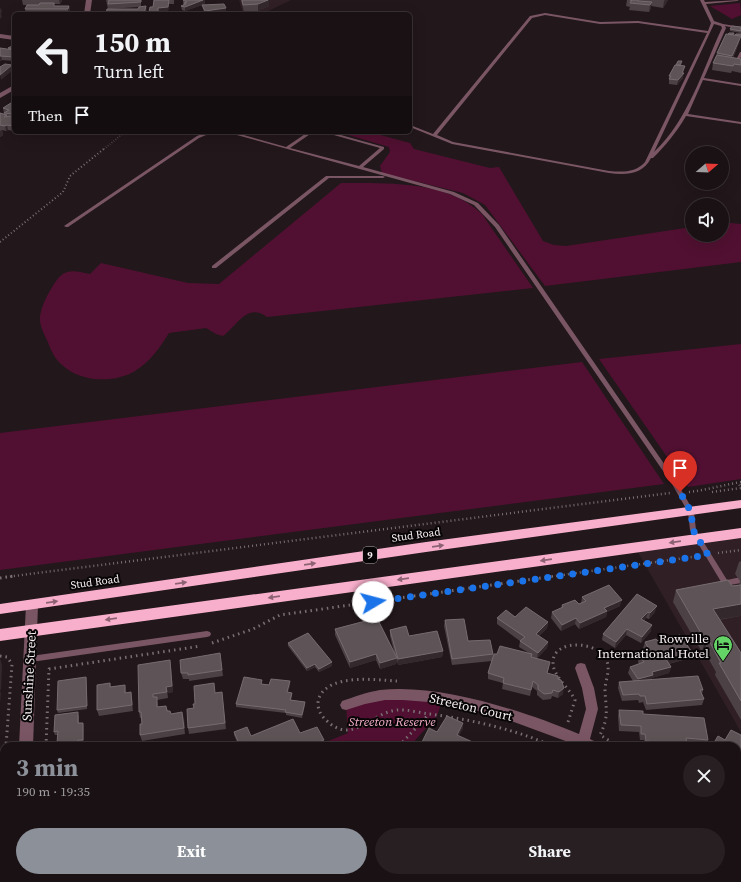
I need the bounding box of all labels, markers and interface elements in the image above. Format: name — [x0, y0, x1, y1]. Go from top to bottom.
text: 150 m — [94, 23, 171, 61]
icon: left — [28, 28, 80, 80]
text: Turn left — [94, 59, 164, 84]
icon: arrive — [71, 104, 93, 126]
text: Then — [28, 105, 63, 126]
north arrow — [685, 146, 729, 190]
map controls — [685, 146, 729, 242]
button: sound — [685, 198, 729, 242]
pin — [663, 451, 697, 492]
icon: arrive — [669, 457, 691, 479]
street label: Stud Road — [391, 524, 442, 546]
one-way arrow — [669, 539, 681, 545]
one-way arrow — [432, 542, 444, 549]
road number: 9 — [363, 547, 377, 563]
one-way arrow — [540, 557, 552, 563]
one-way arrow — [304, 561, 316, 567]
street label: Stud Road — [70, 571, 121, 593]
one-way arrow — [397, 576, 409, 582]
one-way arrow — [175, 580, 187, 586]
position arrow — [352, 581, 394, 623]
one-way arrow — [268, 594, 280, 600]
one-way arrow — [46, 599, 59, 605]
one-way arrow — [105, 616, 117, 622]
street label: Sunshine Street — [18, 630, 40, 722]
place label: Rowville International Hotel — [597, 630, 709, 662]
hotel icon: Rowville International Hotel — [712, 634, 734, 662]
street label: Streeton Court — [428, 689, 515, 725]
park label: Streeton Reserve — [348, 713, 436, 730]
text: 3 min — [16, 751, 78, 784]
button: close — [683, 755, 725, 797]
text: 190 m · 19:35 — [16, 783, 90, 800]
button: Exit — [16, 828, 367, 874]
button: Share — [375, 828, 725, 874]

